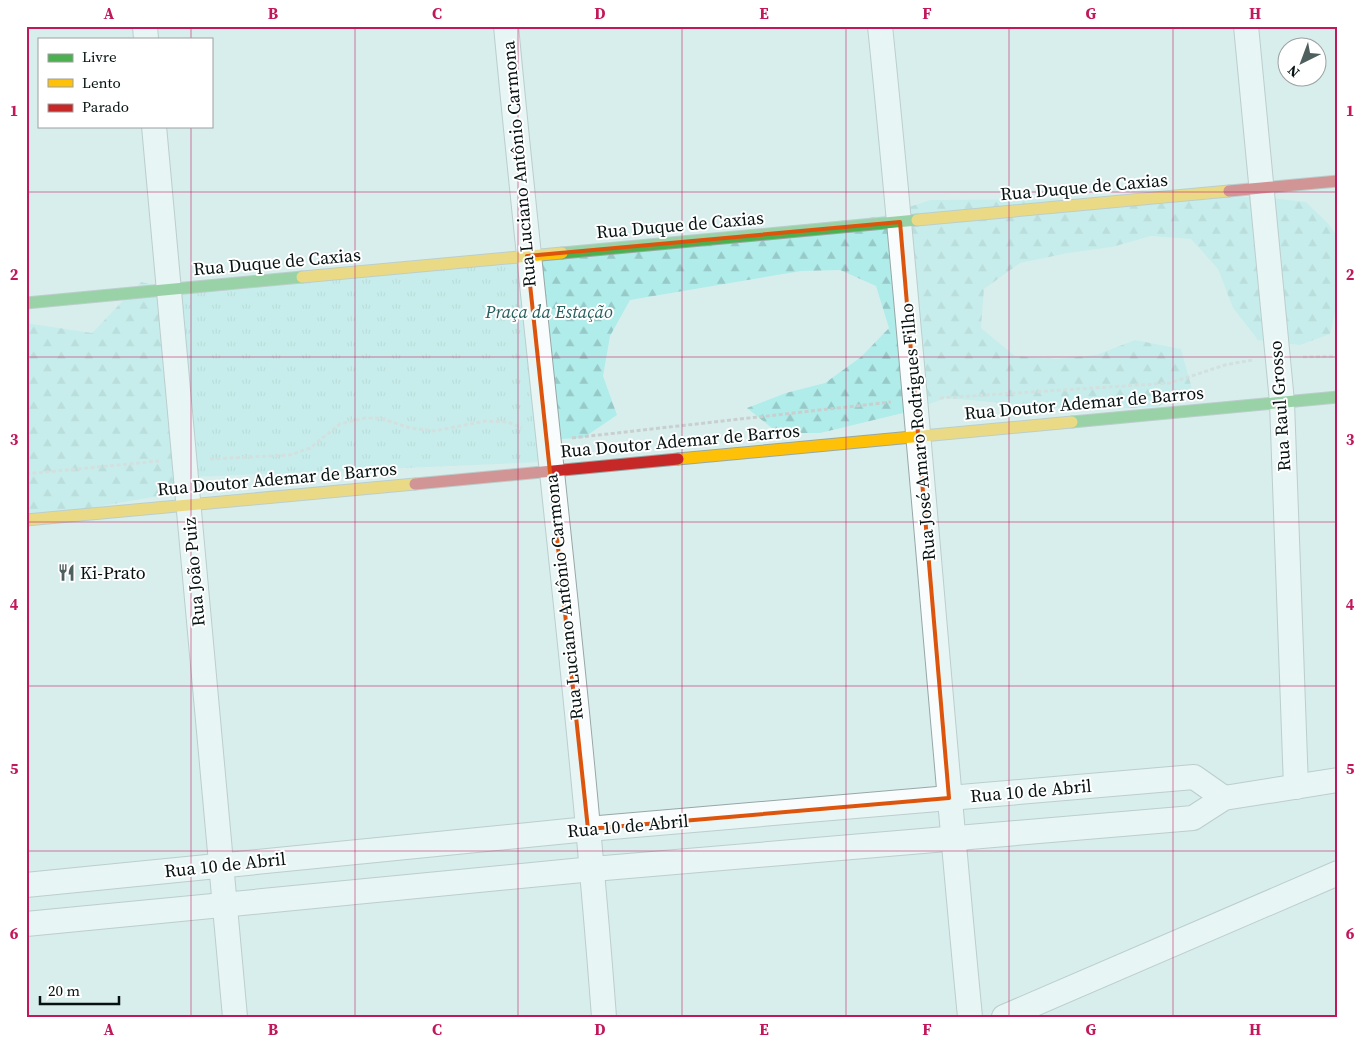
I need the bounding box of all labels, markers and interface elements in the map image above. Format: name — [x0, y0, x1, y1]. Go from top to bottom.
text: A — [104, 2, 115, 24]
text: B — [268, 2, 279, 24]
text: C — [432, 2, 442, 24]
text: D — [594, 2, 606, 24]
text: E — [759, 2, 769, 24]
text: F — [922, 2, 932, 24]
text: G — [1086, 2, 1097, 24]
text: H — [1249, 2, 1261, 24]
legend — [38, 38, 212, 128]
north arrow — [1276, 38, 1326, 88]
street label: Rua Luciano Antônio Carmona — [495, 39, 542, 288]
text: Livre — [82, 46, 117, 67]
text: N — [1283, 61, 1304, 83]
text: Lento — [82, 72, 121, 93]
text: Parado — [82, 96, 129, 117]
text: 1 — [10, 99, 18, 121]
text: 1 — [1346, 99, 1354, 121]
street label: Rua Duque de Caxias — [999, 167, 1169, 206]
street label: Rua Duque de Caxias — [595, 205, 765, 244]
street label: Rua Duque de Caxias — [192, 242, 362, 281]
text: 2 — [10, 263, 19, 285]
text: 2 — [1346, 263, 1355, 285]
park label: Praça da Estação — [484, 299, 613, 324]
street label: Rua José Amaro Rodrigues Filho — [894, 302, 941, 562]
street label: Rua Raul Grosso — [1262, 340, 1297, 472]
street label: Rua Doutor Ademar de Barros — [963, 380, 1205, 425]
street label: Rua Doutor Ademar de Barros — [559, 418, 801, 463]
text: 3 — [10, 428, 19, 450]
text: 3 — [1346, 428, 1355, 450]
street label: Rua Doutor Ademar de Barros — [156, 456, 398, 501]
street label: Rua Luciano Antônio Carmona — [538, 472, 589, 721]
street label: Rua João Puiz — [176, 516, 211, 628]
place label: Ki-Prato — [80, 560, 146, 585]
restaurant icon: Ki-Prato — [56, 563, 76, 583]
text: 4 — [10, 593, 19, 615]
text: 4 — [1346, 593, 1355, 615]
text: 5 — [10, 757, 19, 779]
text: 5 — [1346, 757, 1355, 779]
street label: Rua 10 de Abril — [969, 773, 1093, 808]
street label: Rua 10 de Abril — [566, 808, 690, 843]
street label: Rua 10 de Abril — [163, 846, 287, 883]
text: 6 — [10, 922, 19, 944]
text: 6 — [1346, 922, 1355, 944]
scale bar — [40, 973, 119, 1005]
text: 20 m — [48, 980, 80, 1001]
text: A — [104, 1018, 115, 1040]
text: B — [268, 1018, 279, 1040]
text: C — [432, 1018, 442, 1040]
text: D — [594, 1018, 606, 1040]
text: E — [759, 1018, 769, 1040]
text: F — [922, 1018, 932, 1040]
text: G — [1086, 1018, 1097, 1040]
text: H — [1249, 1018, 1261, 1040]

